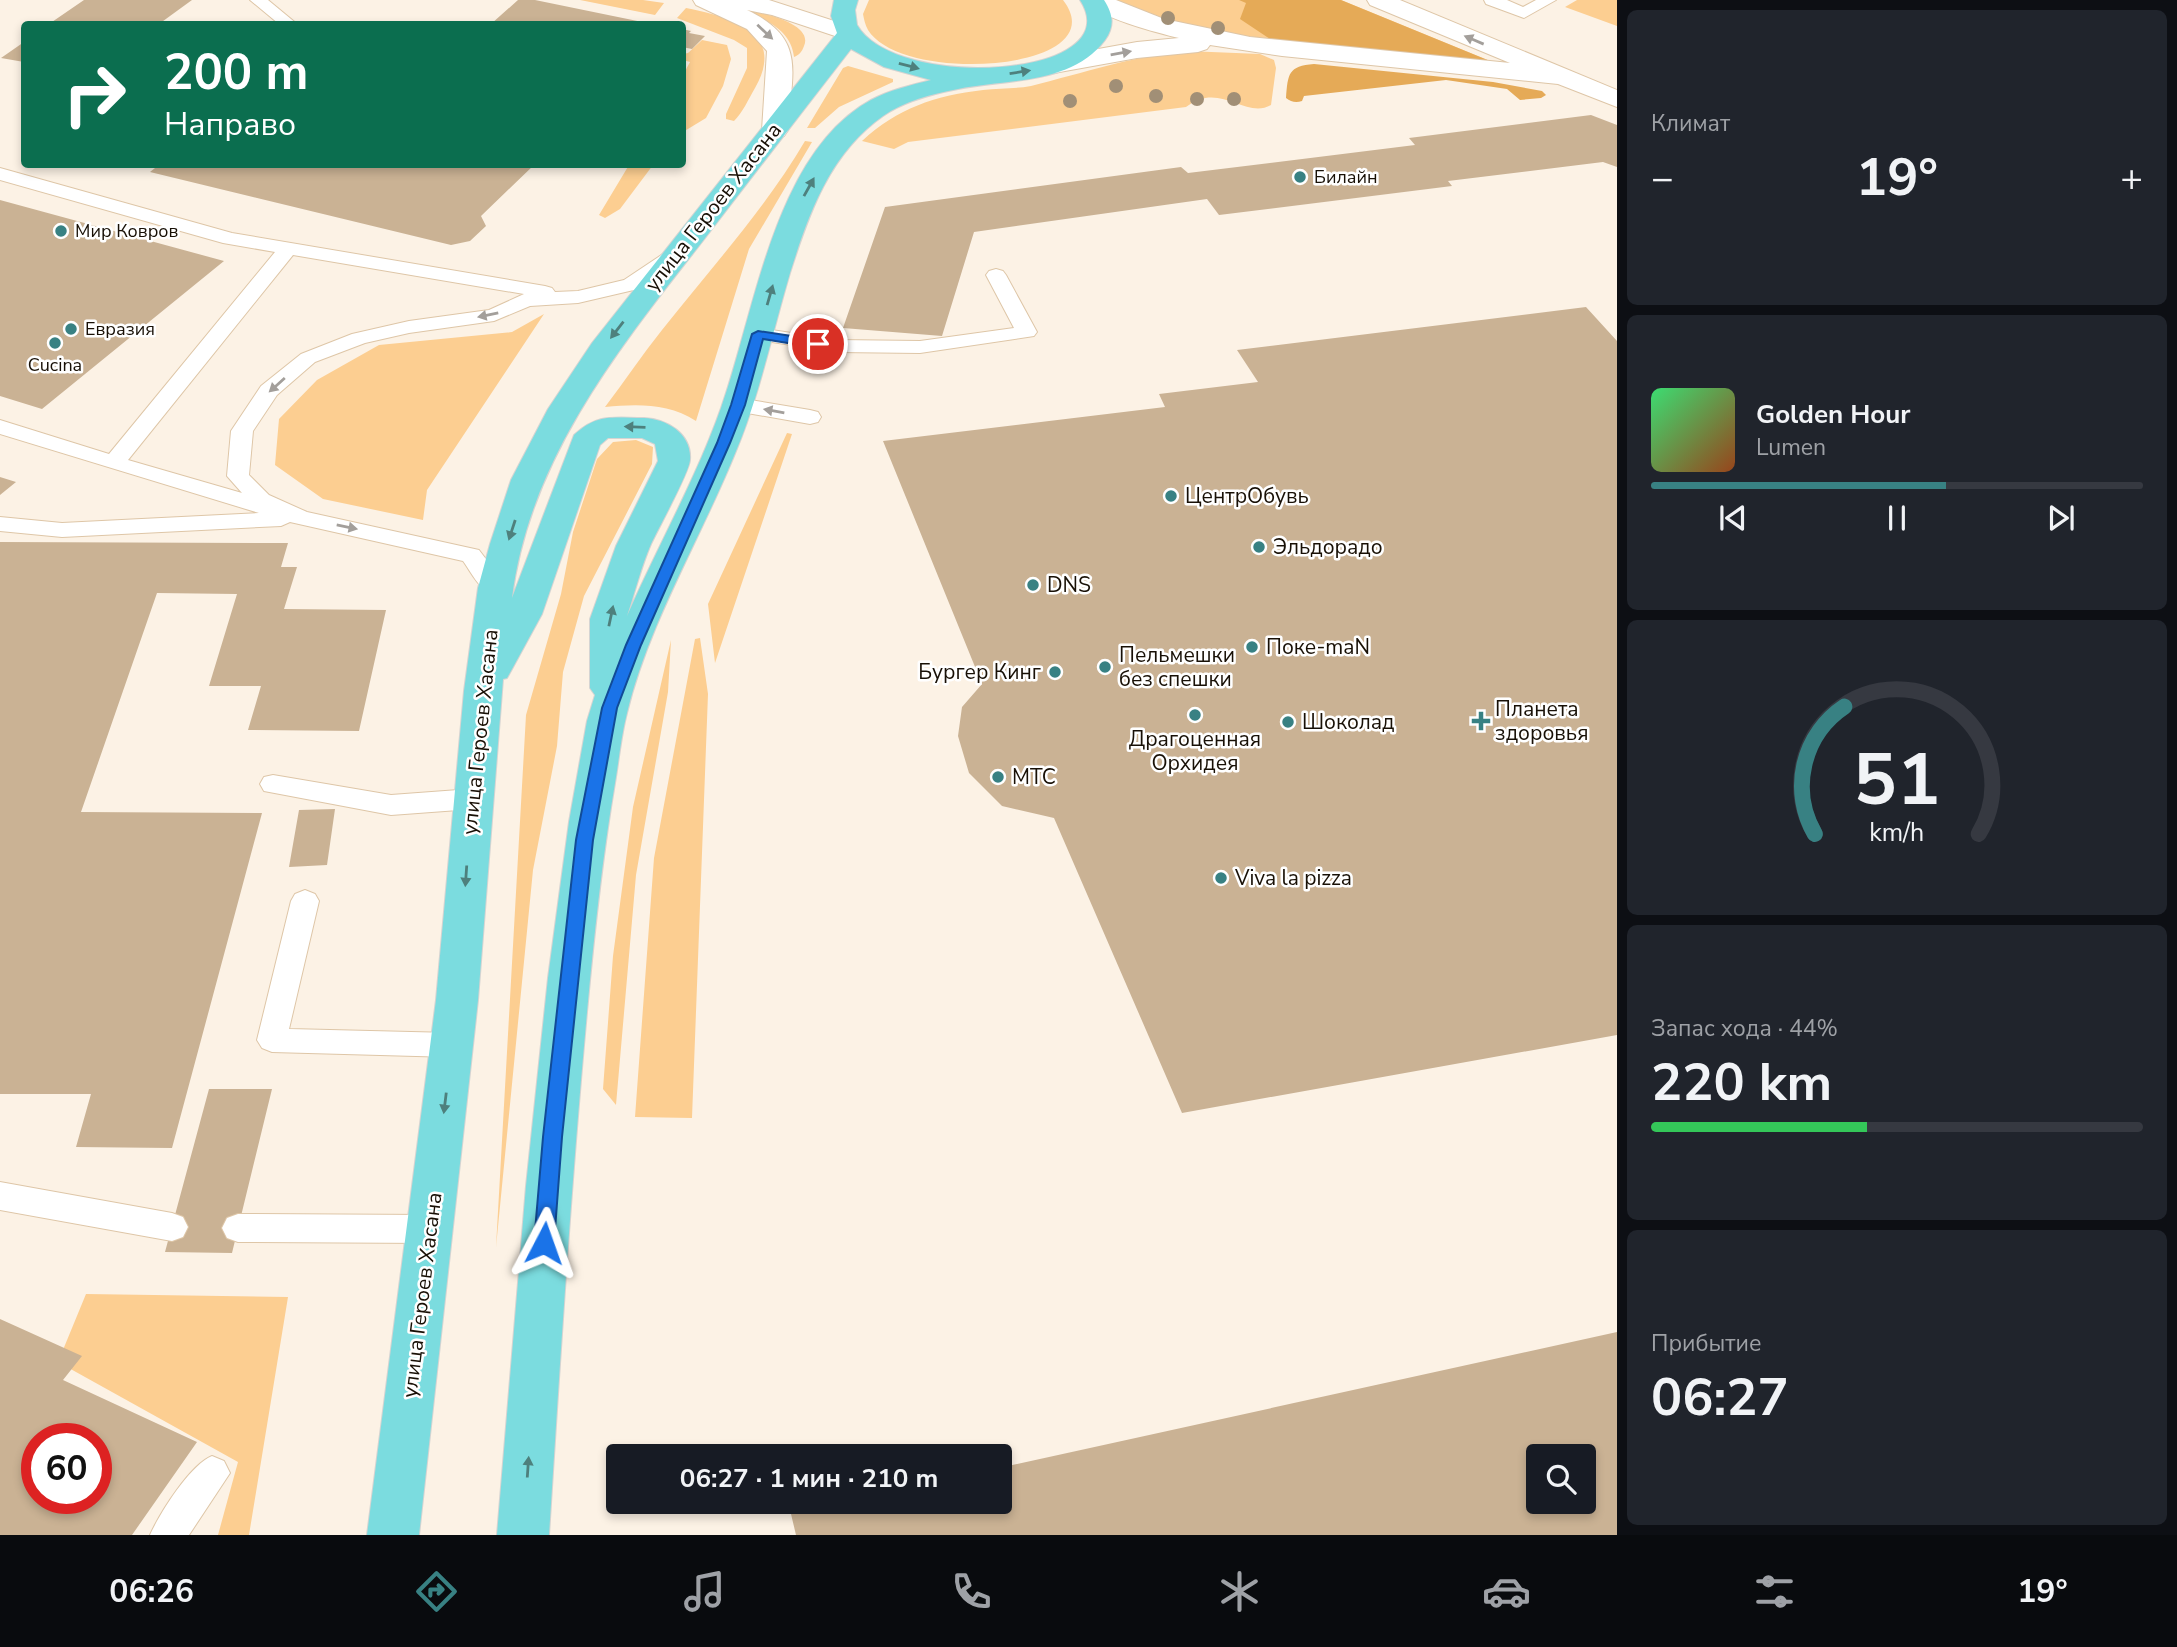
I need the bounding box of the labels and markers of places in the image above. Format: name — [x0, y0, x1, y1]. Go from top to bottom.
place label: Билайн — [1314, 165, 1378, 189]
marker: Билайн — [1292, 169, 1308, 185]
place label: Мир Ковров — [75, 219, 179, 243]
marker: Мир Ковров — [53, 223, 69, 239]
pin — [788, 314, 848, 374]
place label: Евразия — [85, 317, 155, 341]
marker: Евразия — [63, 321, 79, 337]
marker: Cucina — [47, 335, 63, 351]
place label: Cucina — [28, 353, 82, 377]
place label: ЦентрОбувь — [1185, 482, 1309, 510]
marker: ЦентрОбувь — [1163, 488, 1179, 504]
place label: Эльдорадо — [1273, 533, 1383, 561]
marker: Эльдорадо — [1251, 539, 1267, 555]
place label: DNS — [1047, 571, 1091, 599]
marker: DNS — [1025, 577, 1041, 593]
place label: Поке-maN — [1266, 633, 1370, 661]
marker: Поке-maN — [1244, 639, 1260, 655]
place label: Пельмешки без спешки — [1119, 641, 1235, 693]
place label: Бургер Кинг — [918, 658, 1041, 686]
marker: Пельмешки без спешки — [1097, 659, 1113, 675]
marker: Бургер Кинг — [1047, 664, 1063, 680]
place label: Планета здоровья — [1495, 695, 1589, 747]
marker: Драгоценная Орхидея — [1187, 707, 1203, 723]
place label: Шоколад — [1302, 708, 1395, 736]
marker: Планета здоровья — [1473, 713, 1489, 729]
marker: Шоколад — [1280, 714, 1296, 730]
place label: Драгоценная Орхидея — [1129, 725, 1261, 777]
place label: МТС — [1012, 763, 1056, 791]
marker: МТС — [990, 769, 1006, 785]
place label: Viva la pizza — [1234, 864, 1352, 892]
marker: Viva la pizza — [1213, 870, 1229, 886]

